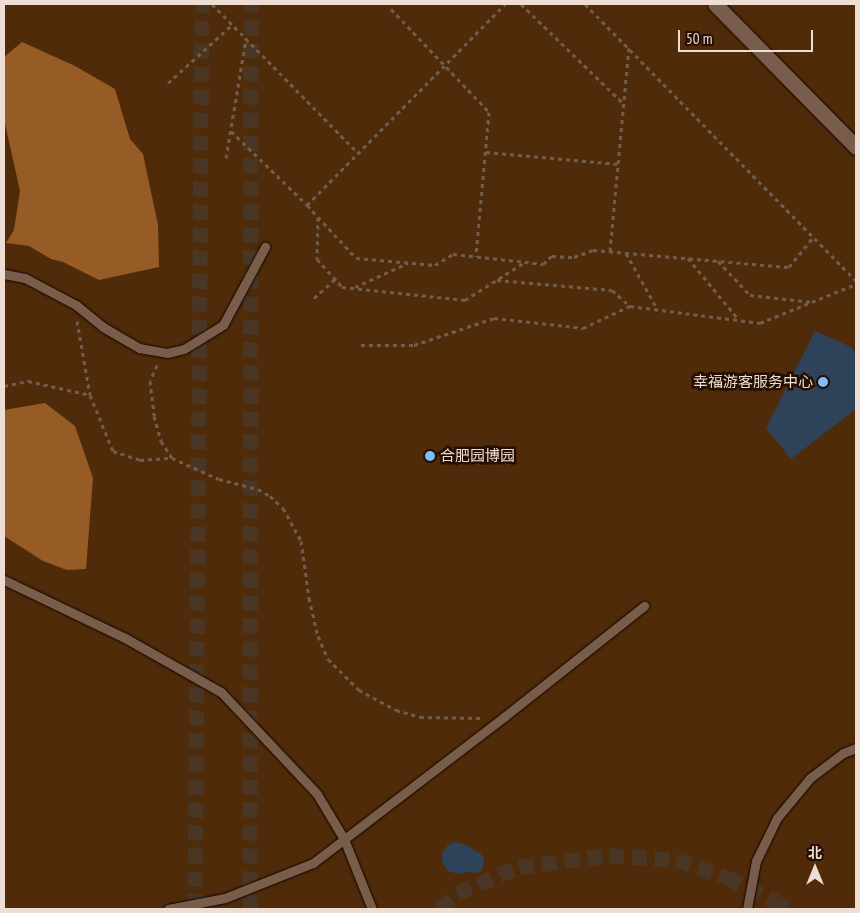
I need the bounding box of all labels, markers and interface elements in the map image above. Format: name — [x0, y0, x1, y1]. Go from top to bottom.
scale bar — [680, 20, 815, 52]
text: 50 m — [686, 29, 712, 48]
place label: 幸福游客服务中心 — [693, 373, 813, 391]
marker: 幸福游客服务中心 — [817, 376, 829, 388]
place label: 合肥园博园 — [440, 447, 515, 465]
marker: 合肥园博园 — [424, 450, 436, 462]
north arrow — [790, 843, 840, 893]
text: 北 — [808, 844, 822, 862]

